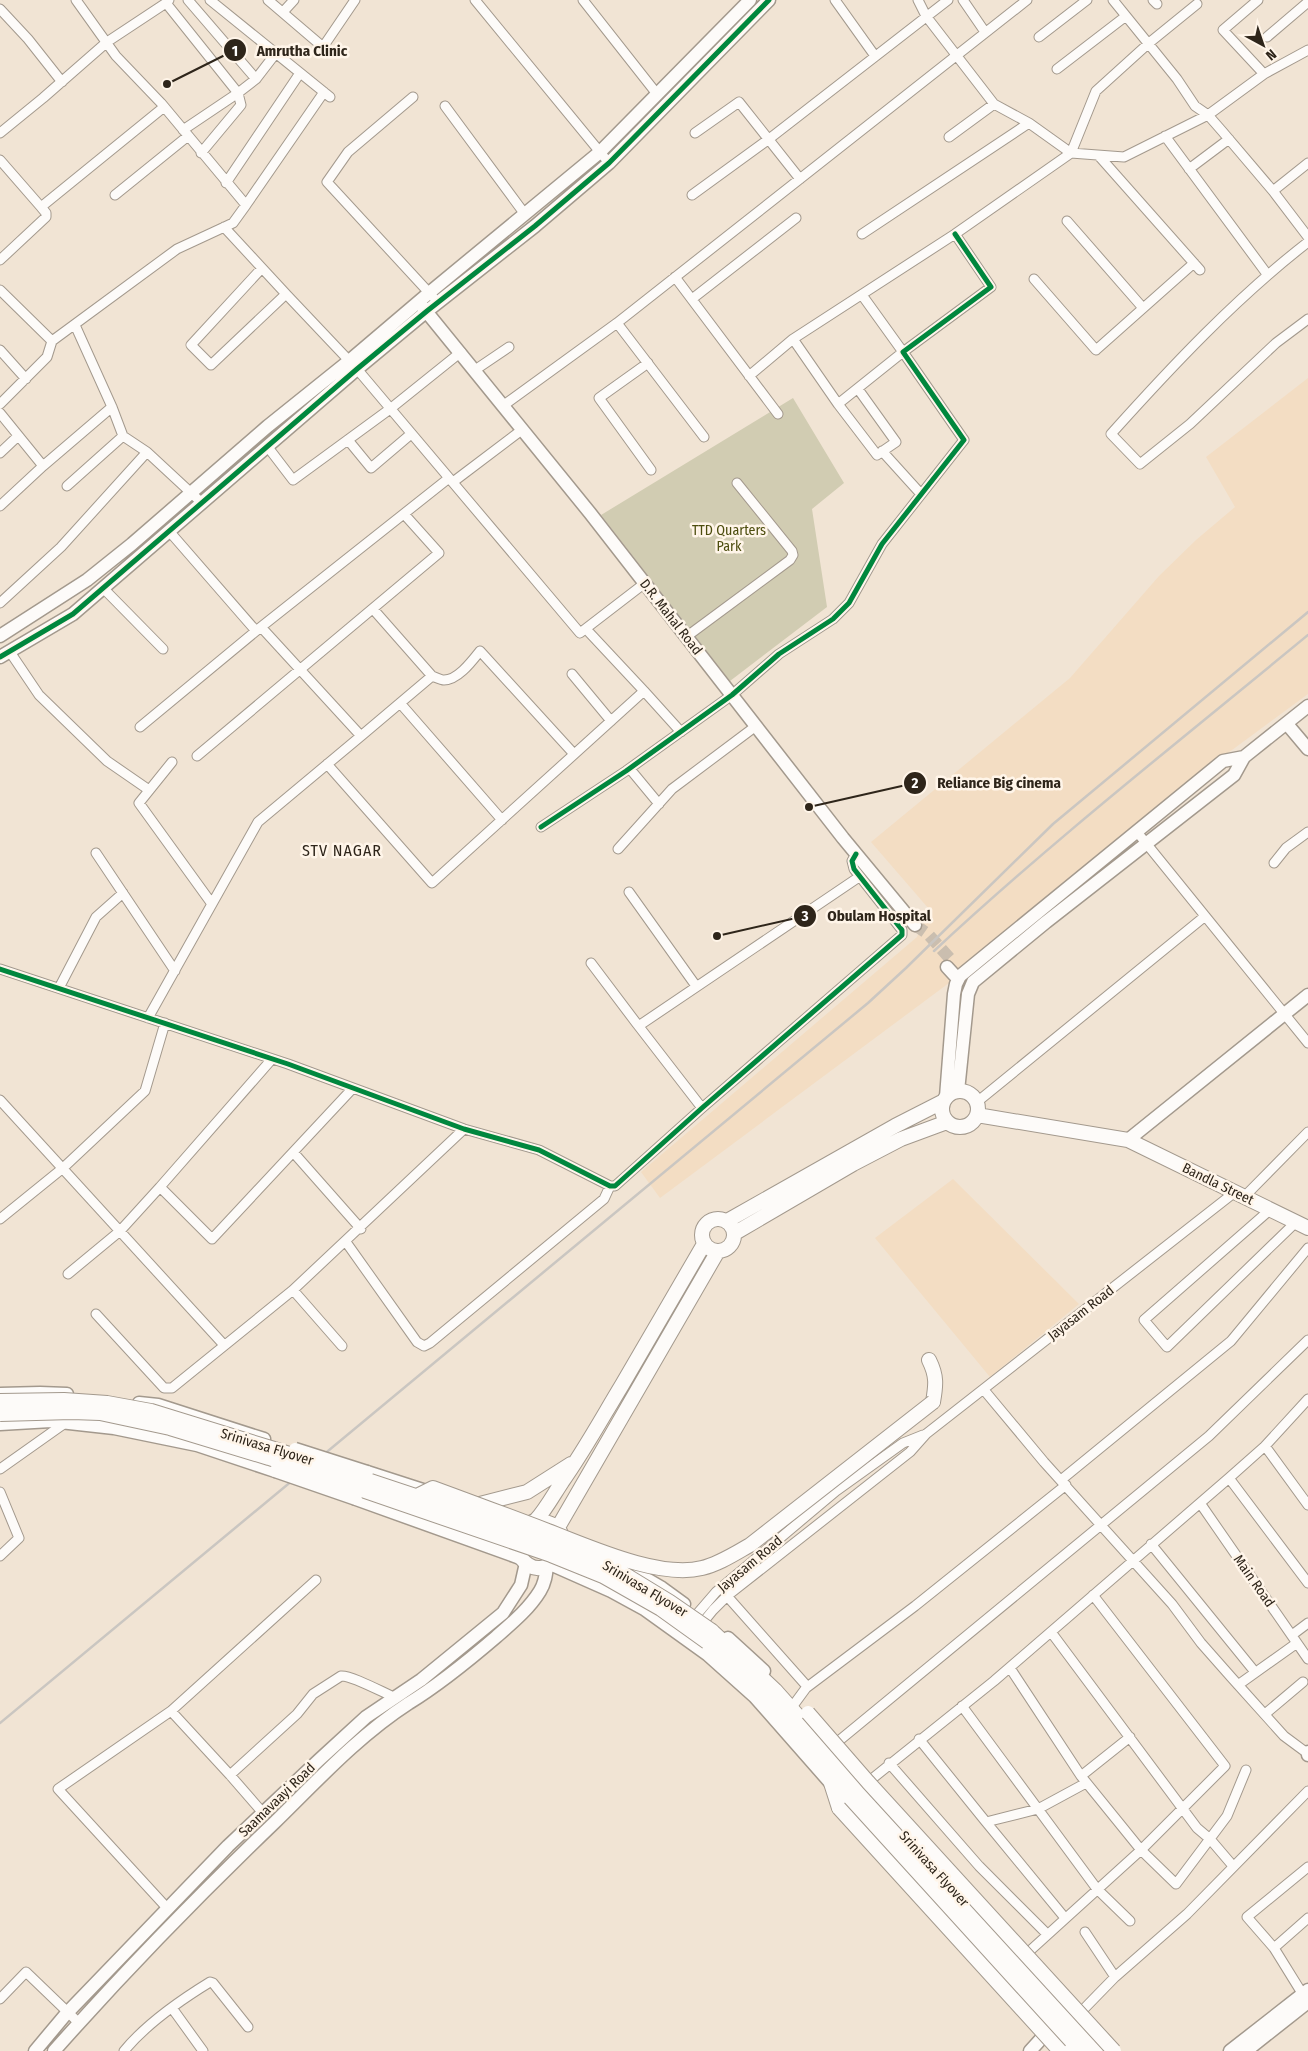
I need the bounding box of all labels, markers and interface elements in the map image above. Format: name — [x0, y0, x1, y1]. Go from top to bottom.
north arrow — [1238, 20, 1288, 70]
callout: Amrutha Clinic — [222, 35, 358, 65]
text: 1 — [232, 42, 238, 60]
text: Amrutha Clinic — [256, 42, 348, 60]
text: N — [1262, 45, 1280, 64]
park label: TTD Quarters Park — [692, 522, 766, 555]
street label: D.R. Mahal Road — [636, 576, 706, 658]
callout: Reliance Big cinema — [902, 768, 1071, 798]
text: 2 — [911, 774, 919, 792]
text: Reliance Big cinema — [937, 774, 1061, 792]
district label: STV NAGAR — [302, 841, 382, 860]
callout: Obulam Hospital — [792, 901, 941, 931]
text: 3 — [800, 907, 809, 925]
text: Obulam Hospital — [827, 907, 932, 925]
street label: Bandla Street — [1179, 1159, 1257, 1209]
street label: Jayasam Road — [1045, 1282, 1117, 1344]
street label: Srinivasa Flyover — [219, 1425, 316, 1469]
street label: Jayasam Road — [714, 1532, 786, 1596]
street label: Main Road — [1230, 1552, 1278, 1610]
street label: Srinivasa Flyover — [599, 1557, 691, 1621]
street label: Saamavaayi Road — [235, 1759, 319, 1841]
street label: Srinivasa Flyover — [896, 1828, 973, 1910]

